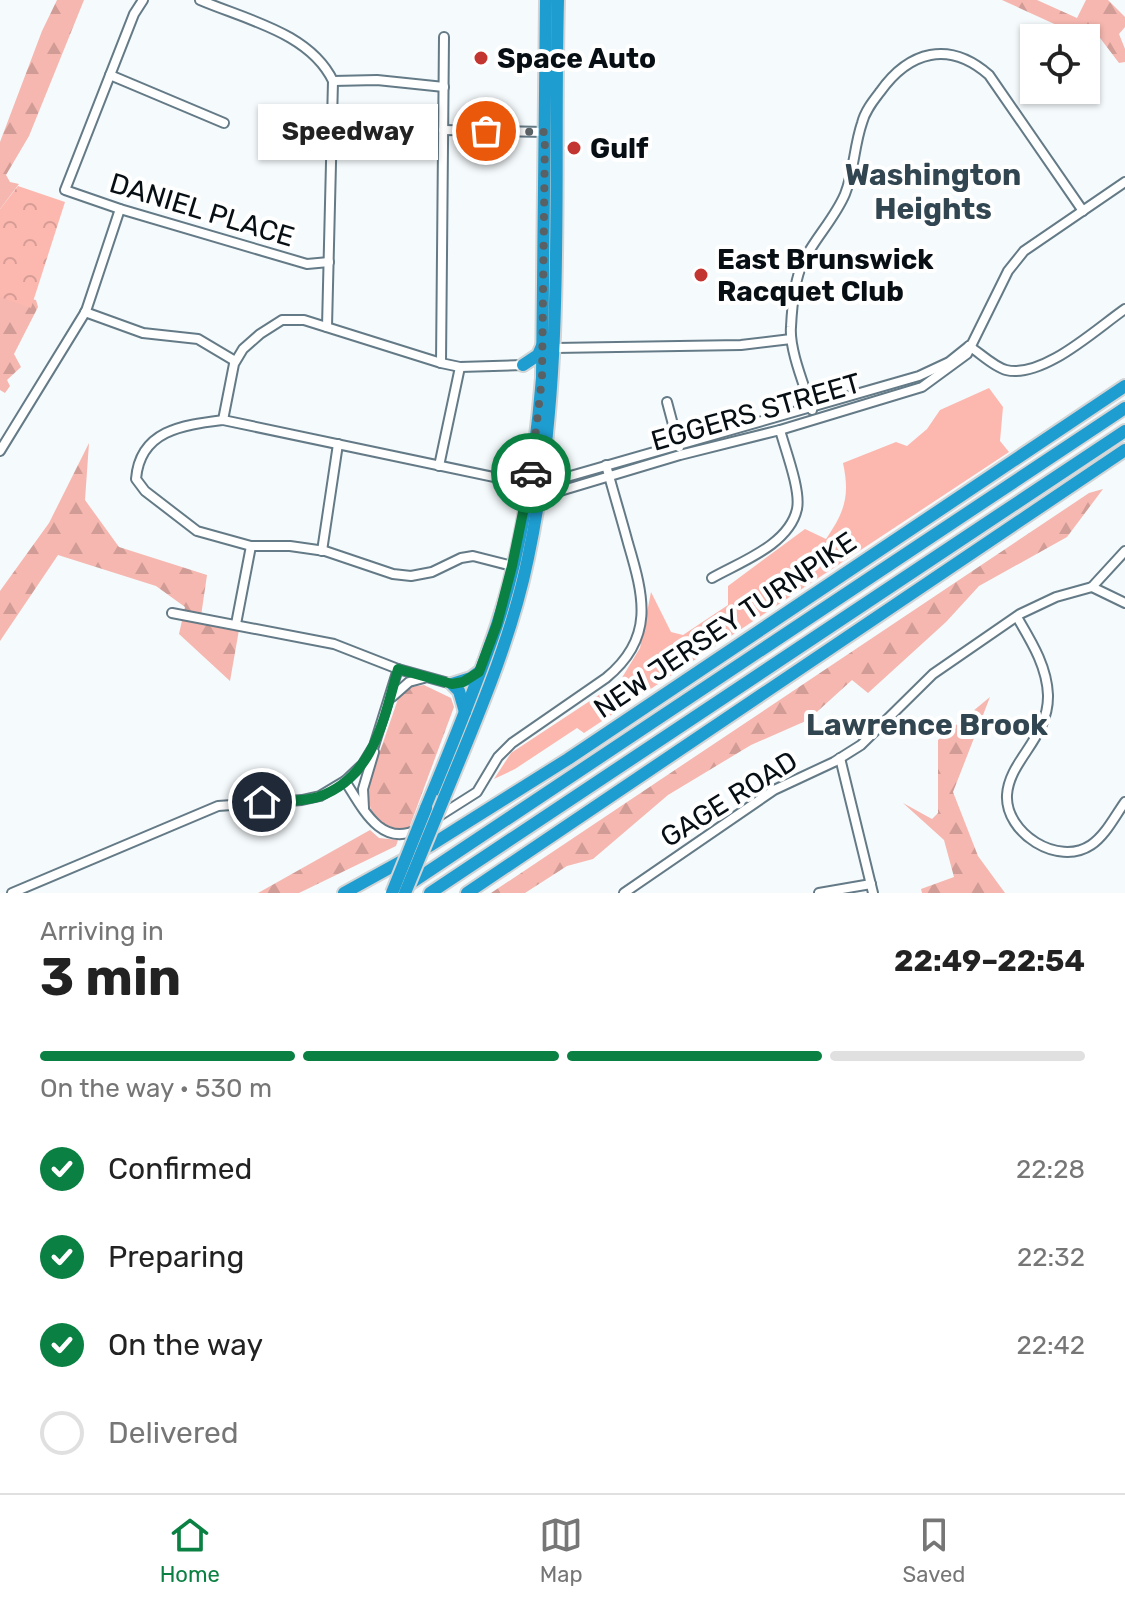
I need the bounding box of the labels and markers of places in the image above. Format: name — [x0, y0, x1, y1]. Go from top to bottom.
place label: Space Auto — [497, 42, 656, 75]
marker: Space Auto — [472, 49, 490, 67]
pin — [452, 97, 520, 165]
callout: Speedway — [258, 103, 438, 159]
place label: Gulf — [590, 132, 649, 165]
marker: Gulf — [565, 139, 583, 157]
place label: East Brunswick Racquet Club — [717, 243, 934, 308]
marker: East Brunswick Racquet Club — [692, 266, 710, 284]
pin — [228, 768, 296, 836]

